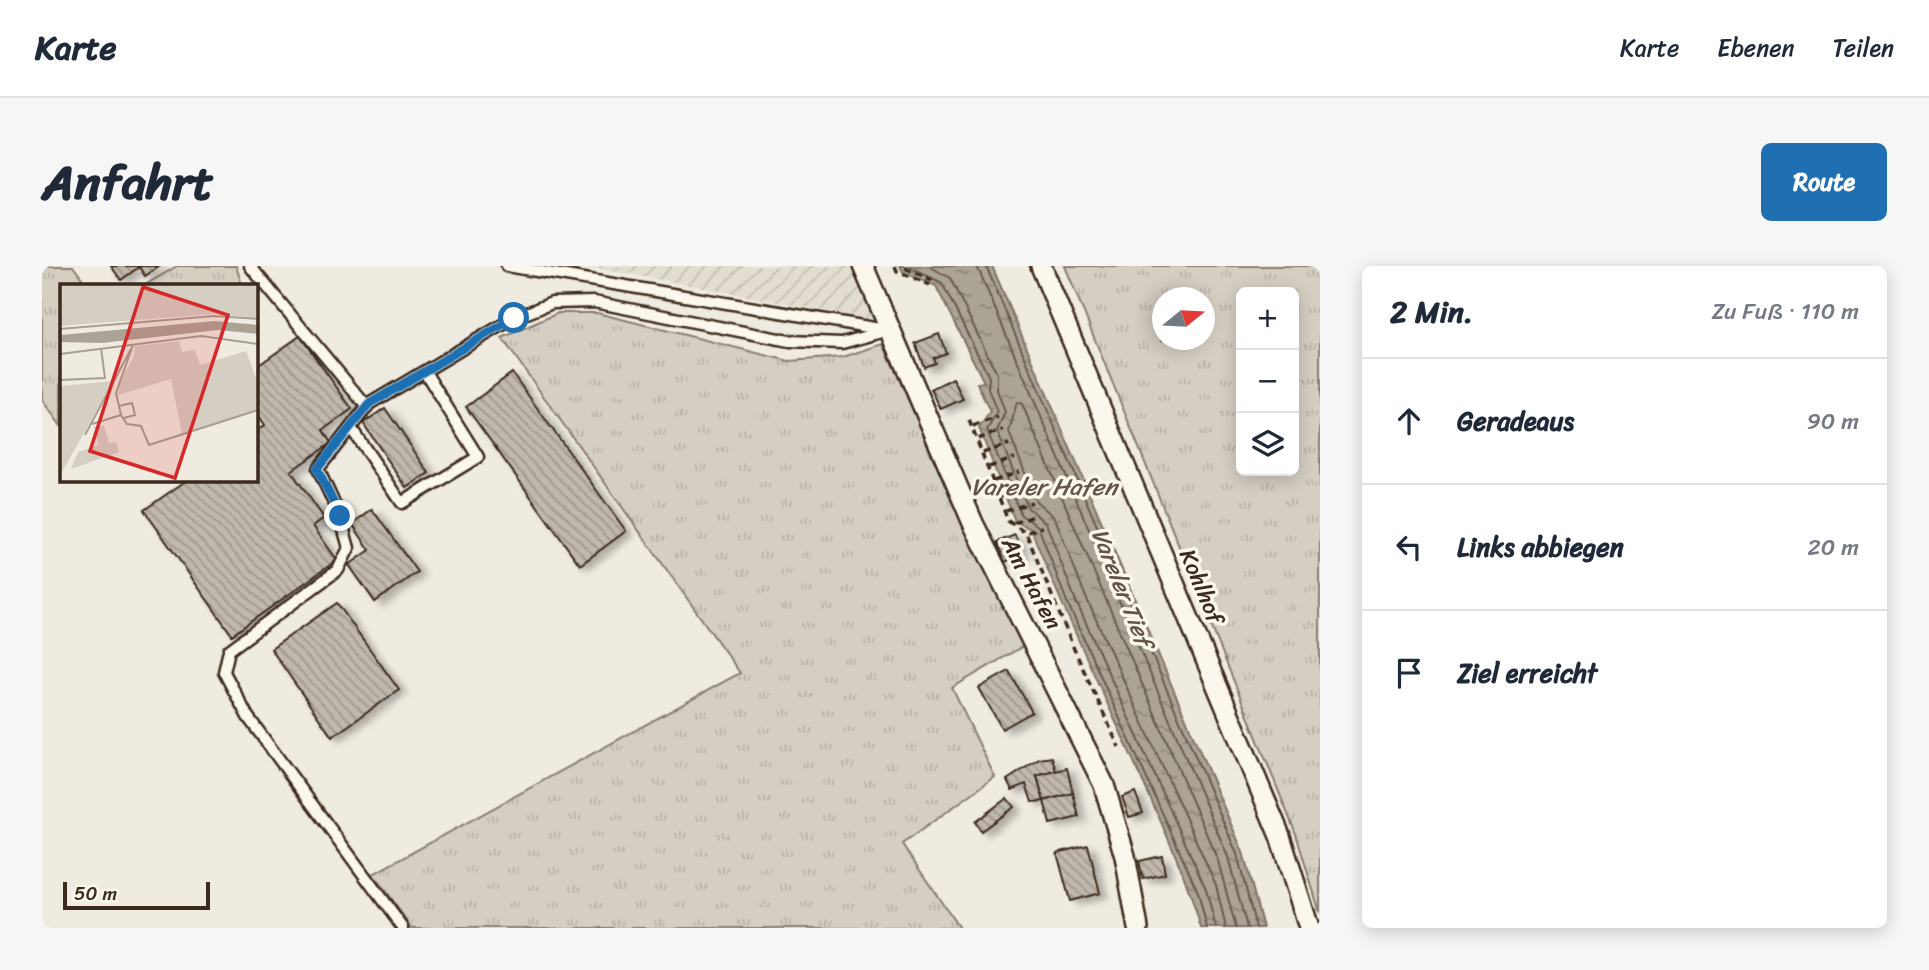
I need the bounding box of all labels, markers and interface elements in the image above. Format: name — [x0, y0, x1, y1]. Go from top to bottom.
text: Karte — [35, 19, 117, 77]
text: Karte — [1620, 27, 1679, 69]
text: Ebenen — [1717, 27, 1795, 69]
text: Teilen — [1833, 27, 1894, 69]
text: Anfahrt — [42, 139, 214, 226]
button: Route — [1761, 143, 1887, 221]
inset map — [60, 284, 257, 481]
text: 2 Min. — [1390, 285, 1473, 339]
north arrow — [1152, 287, 1215, 350]
map controls — [1236, 287, 1299, 476]
button: + — [1236, 287, 1299, 350]
text: Zu Fuß · 110 m — [1711, 291, 1859, 332]
route start — [498, 302, 529, 333]
button: − — [1236, 350, 1299, 413]
text: Geradeaus — [1457, 398, 1574, 444]
text: 90 m — [1807, 401, 1859, 442]
icon: ahead — [1390, 402, 1428, 440]
button: layers — [1236, 413, 1299, 476]
water label: Vareler Hafen — [971, 466, 1120, 508]
route end — [324, 500, 355, 531]
water label: Vareler Tief — [1079, 522, 1167, 659]
text: Links abbiegen — [1457, 524, 1624, 570]
text: 20 m — [1808, 527, 1859, 568]
street label: Am Hafen — [989, 528, 1074, 638]
icon: left — [1390, 528, 1428, 566]
street label: Kohlhof — [1167, 542, 1237, 633]
text: Ziel erreicht — [1457, 650, 1597, 696]
icon: arrive — [1390, 654, 1428, 692]
text: 50 m — [74, 877, 117, 910]
scale bar — [63, 879, 210, 911]

